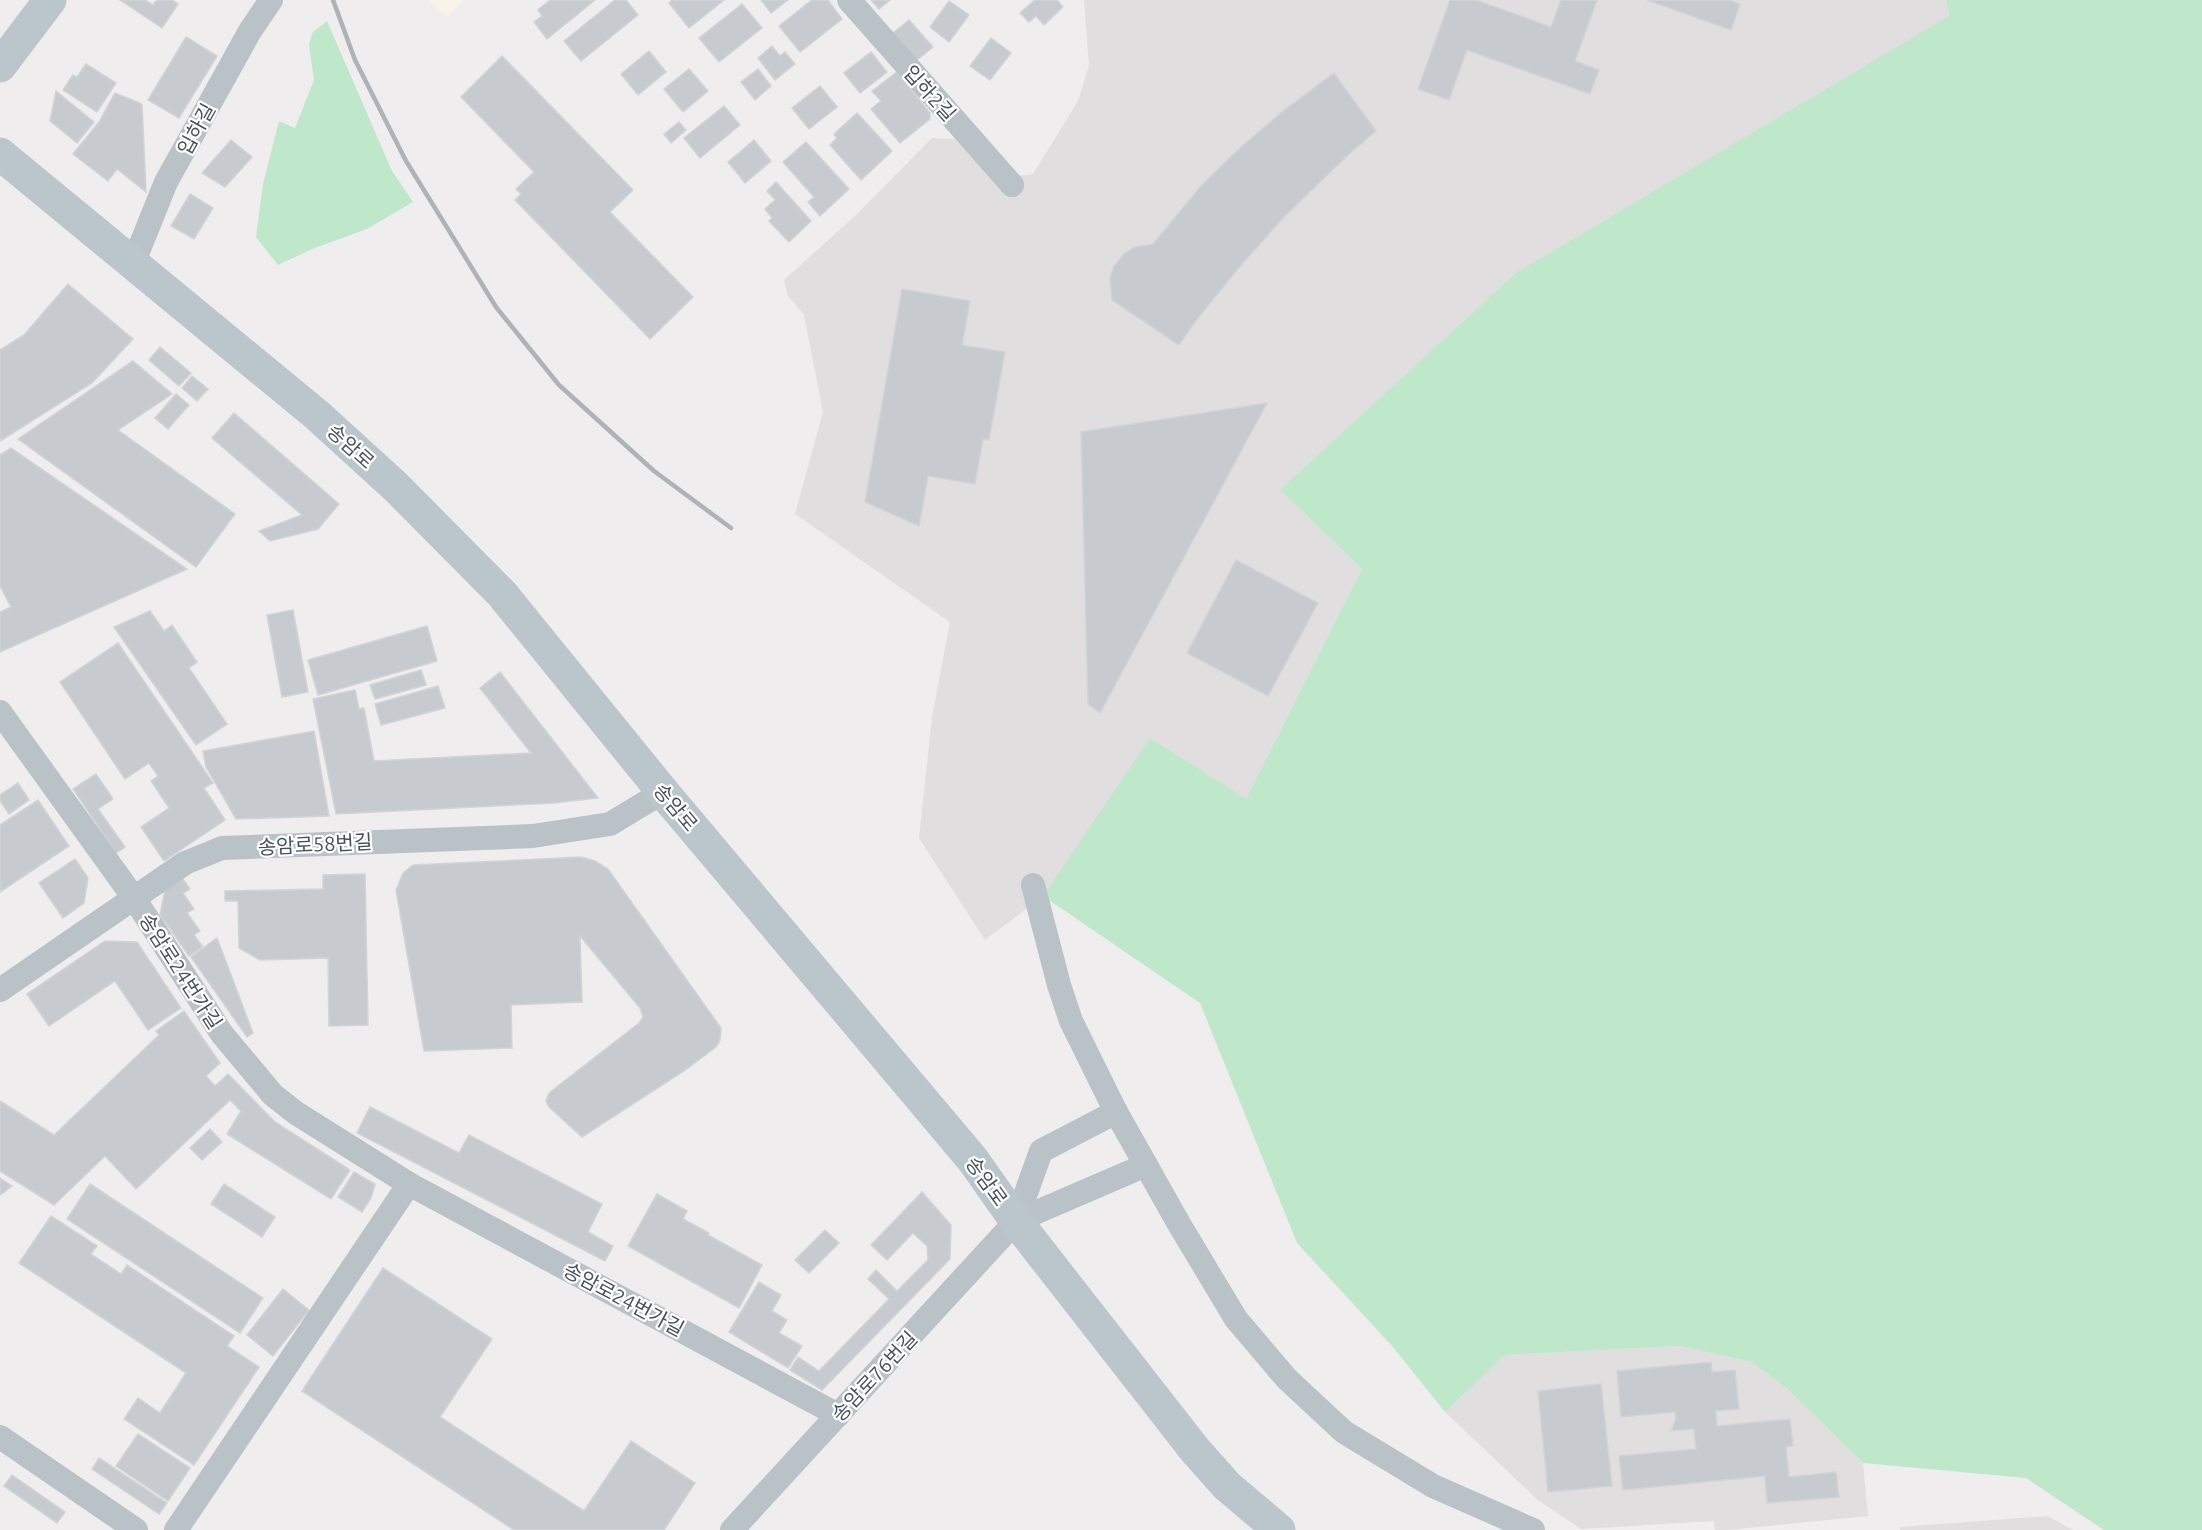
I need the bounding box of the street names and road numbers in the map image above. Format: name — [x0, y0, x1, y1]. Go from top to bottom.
street label: 입하2길 — [899, 61, 961, 125]
street label: 입하길 — [173, 99, 219, 159]
street label: 송암로 — [323, 419, 379, 473]
street label: 송암로 — [649, 778, 703, 836]
street label: 송암로58번길 — [257, 830, 373, 858]
street label: 송암로24번가길 — [135, 909, 227, 1033]
street label: 송암로 — [961, 1152, 1013, 1210]
street label: 송암로24번가길 — [560, 1258, 688, 1340]
street label: 송암로76번길 — [827, 1326, 921, 1426]

